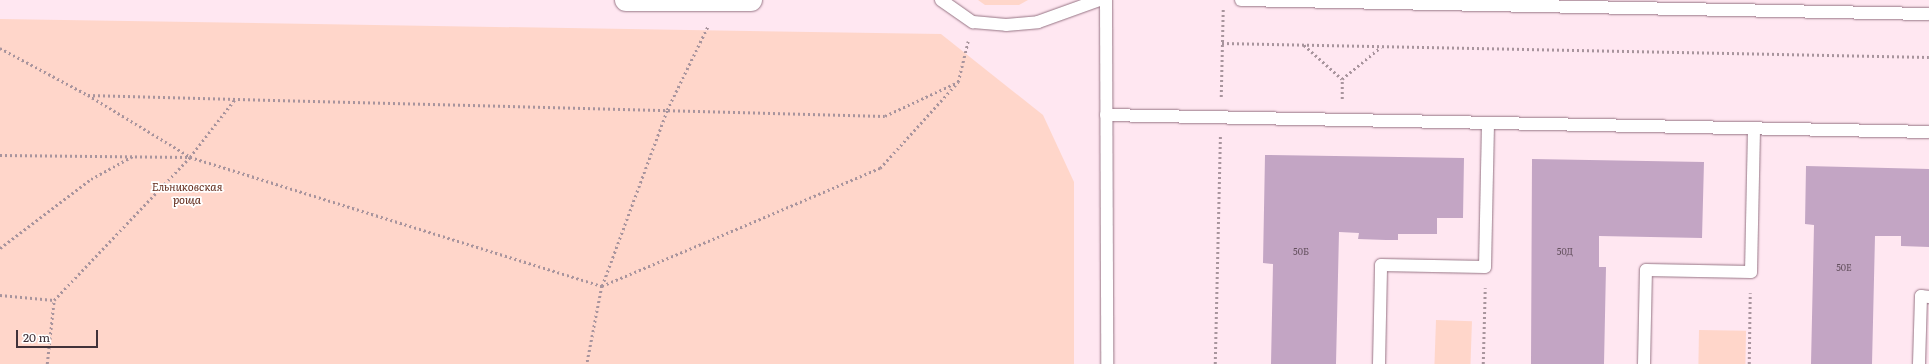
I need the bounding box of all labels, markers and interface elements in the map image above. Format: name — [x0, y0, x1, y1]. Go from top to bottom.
park label: Ельниковская роща — [152, 180, 222, 206]
house number: 50Б — [1293, 246, 1309, 256]
house number: 50Д — [1557, 246, 1573, 256]
house number: 50Е — [1836, 262, 1852, 272]
scale bar — [18, 322, 100, 348]
text: 20 m — [23, 328, 50, 346]

